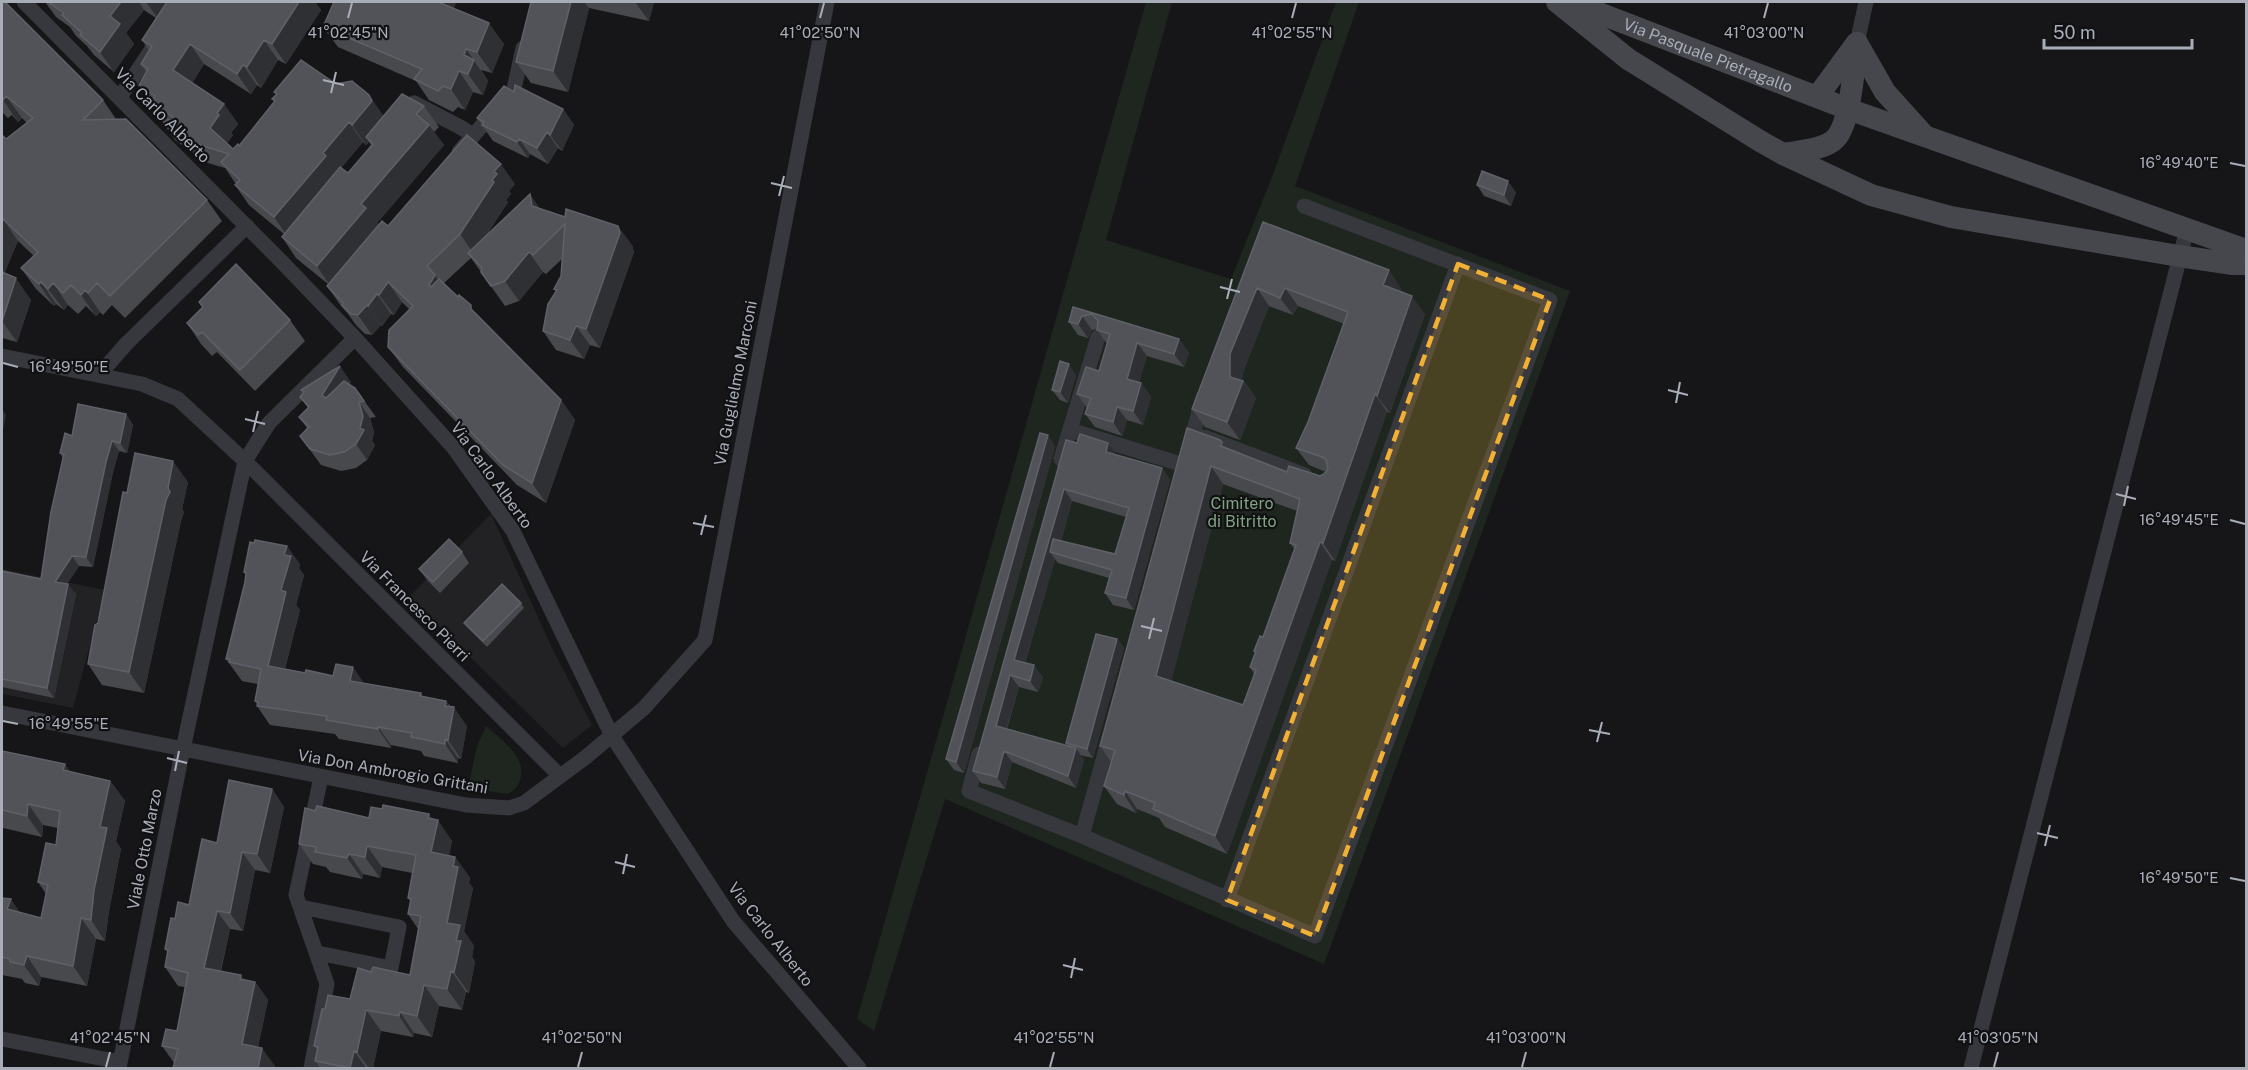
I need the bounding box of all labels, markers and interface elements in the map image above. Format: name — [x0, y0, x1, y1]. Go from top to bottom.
scale bar — [2044, 12, 2192, 50]
street label: Via Pasquale Pietragallo — [1621, 14, 1795, 97]
text: 50 m — [2053, 22, 2096, 43]
text: 41°02'45"N — [308, 24, 388, 41]
text: 41°02'50"N — [780, 24, 860, 41]
text: 41°02'55"N — [1251, 24, 1333, 41]
text: 41°03'00"N — [1724, 24, 1804, 41]
street label: Via Carlo Alberto — [111, 64, 214, 167]
text: 16°49'40"E — [2139, 154, 2219, 171]
street label: Via Guglielmo Marconi — [710, 299, 761, 467]
text: 16°49'50"E — [29, 358, 109, 375]
street label: Via Carlo Alberto — [447, 419, 536, 532]
park label: Cimitero di Bitritto — [1207, 494, 1277, 531]
text: 16°49'45"E — [2139, 511, 2219, 528]
street label: Via Francesco Pierri — [356, 547, 474, 665]
text: 16°49'55"E — [29, 715, 109, 732]
street label: Via Don Ambrogio Grittani — [296, 745, 490, 798]
street label: Viale Otto Marzo — [123, 787, 166, 911]
text: 16°49'50"E — [2139, 869, 2219, 886]
street label: Via Carlo Alberto — [724, 879, 817, 990]
text: 41°02'45"N — [70, 1029, 150, 1046]
text: 41°02'50"N — [542, 1029, 622, 1046]
text: 41°02'55"N — [1013, 1029, 1095, 1046]
text: 41°03'00"N — [1486, 1029, 1566, 1046]
text: 41°03'05"N — [1957, 1029, 2039, 1046]

